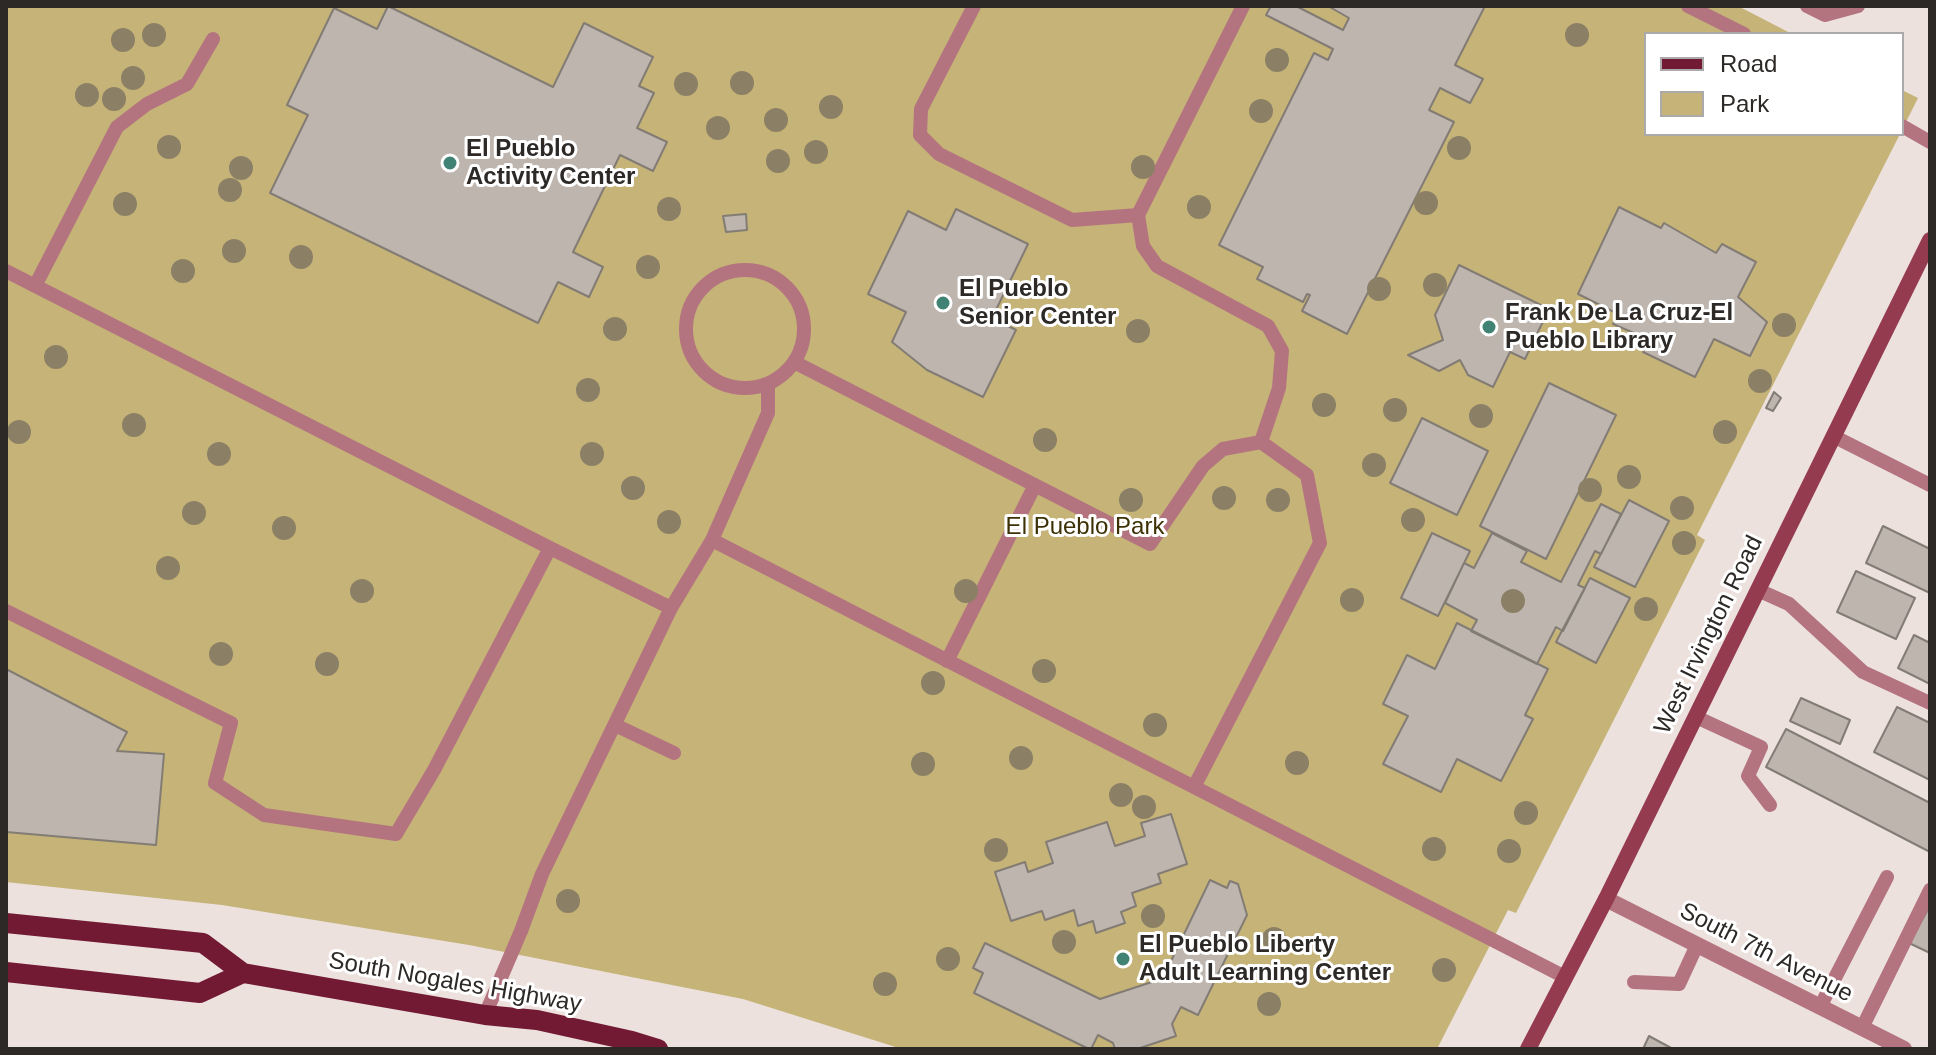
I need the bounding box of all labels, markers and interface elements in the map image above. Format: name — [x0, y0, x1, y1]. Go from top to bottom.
legend — [1644, 32, 1904, 136]
text: Road — [1720, 50, 1777, 77]
text: Park — [1720, 90, 1769, 117]
place label: El Pueblo Activity Center — [466, 135, 635, 191]
marker: El Pueblo Activity Center — [441, 154, 459, 172]
place label: El Pueblo Senior Center — [959, 275, 1116, 331]
marker: El Pueblo Senior Center — [934, 294, 952, 312]
place label: Frank De La Cruz-El Pueblo Library — [1505, 299, 1733, 355]
marker: Frank De La Cruz-El Pueblo Library — [1480, 318, 1498, 336]
park label: El Pueblo Park — [1006, 513, 1164, 541]
street label: West Irvington Road — [1648, 531, 1770, 739]
street label: South 7th Avenue — [1675, 897, 1857, 1009]
place label: El Pueblo Liberty Adult Learning Center — [1139, 931, 1391, 987]
street label: South Nogales Highway — [326, 947, 584, 1019]
marker: El Pueblo Liberty Adult Learning Center — [1114, 950, 1132, 968]

